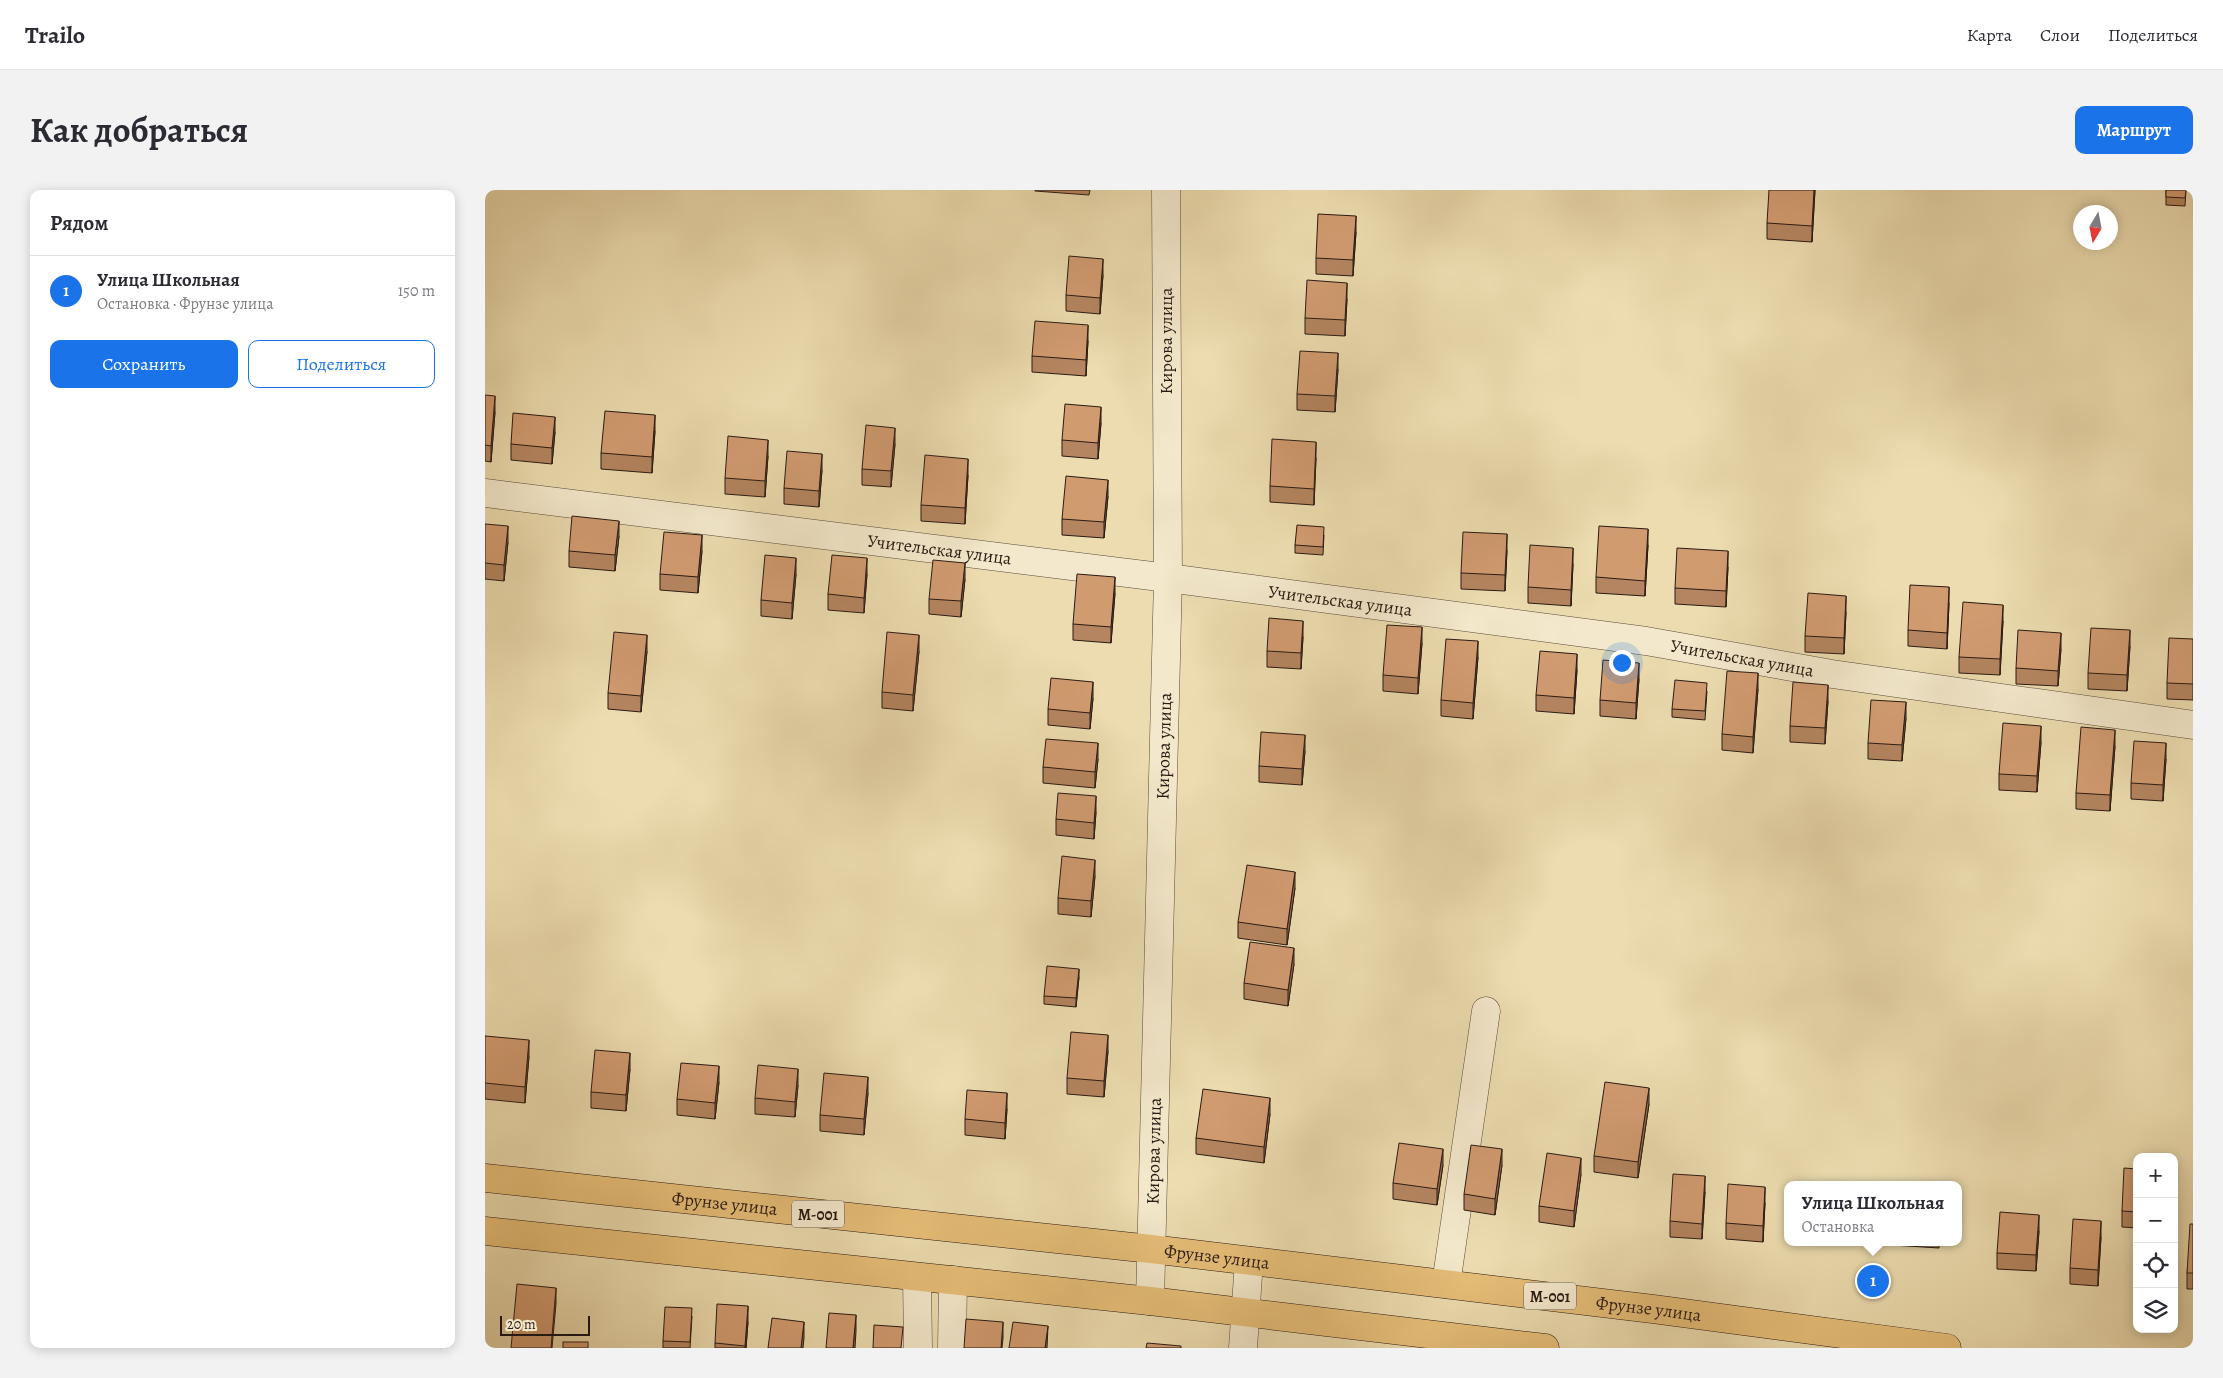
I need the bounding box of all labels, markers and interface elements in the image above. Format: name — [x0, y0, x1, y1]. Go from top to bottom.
text: Trailo — [25, 19, 85, 51]
text: Карта — [1967, 23, 2012, 47]
text: Слои — [2040, 23, 2080, 47]
text: Поделиться — [2108, 23, 2198, 47]
text: Как добраться — [30, 106, 248, 154]
button: Маршрут — [2075, 106, 2193, 154]
north arrow — [2073, 205, 2118, 250]
text: Рядом — [50, 209, 108, 237]
text: Улица Школьная — [97, 267, 240, 293]
text: 1 — [63, 280, 69, 302]
text: 150 m — [398, 280, 435, 302]
street label: Кирова улица — [1154, 287, 1178, 394]
text: Остановка · Фрунзе улица — [97, 293, 274, 315]
button: Сохранить — [50, 340, 238, 388]
button: Поделиться — [248, 340, 435, 388]
street label: Учительская улица — [866, 529, 1014, 571]
street label: Учительская улица — [1267, 579, 1415, 622]
street label: Учительская улица — [1668, 634, 1816, 683]
your location — [1609, 650, 1635, 676]
street label: Кирова улица — [1150, 692, 1177, 800]
street label: Кирова улица — [1140, 1097, 1167, 1205]
map controls — [2133, 1153, 2178, 1333]
button: + — [2133, 1153, 2178, 1198]
popup — [1784, 1181, 1962, 1246]
street label: Фрунзе улица — [671, 1186, 779, 1221]
text: Улица Школьная — [1802, 1190, 1944, 1216]
button: − — [2133, 1198, 2178, 1243]
road number: M-001 — [792, 1201, 844, 1228]
text: Остановка — [1802, 1216, 1874, 1238]
street label: Фрунзе улица — [1163, 1239, 1272, 1275]
button: locate — [2133, 1243, 2178, 1288]
pin: 1 — [1857, 1262, 1889, 1300]
road number: M-001 — [1524, 1282, 1576, 1310]
button: layers — [2133, 1288, 2178, 1333]
street label: Фрунзе улица — [1595, 1290, 1704, 1327]
scale bar — [500, 1313, 590, 1336]
text: 20 m — [507, 1315, 536, 1334]

